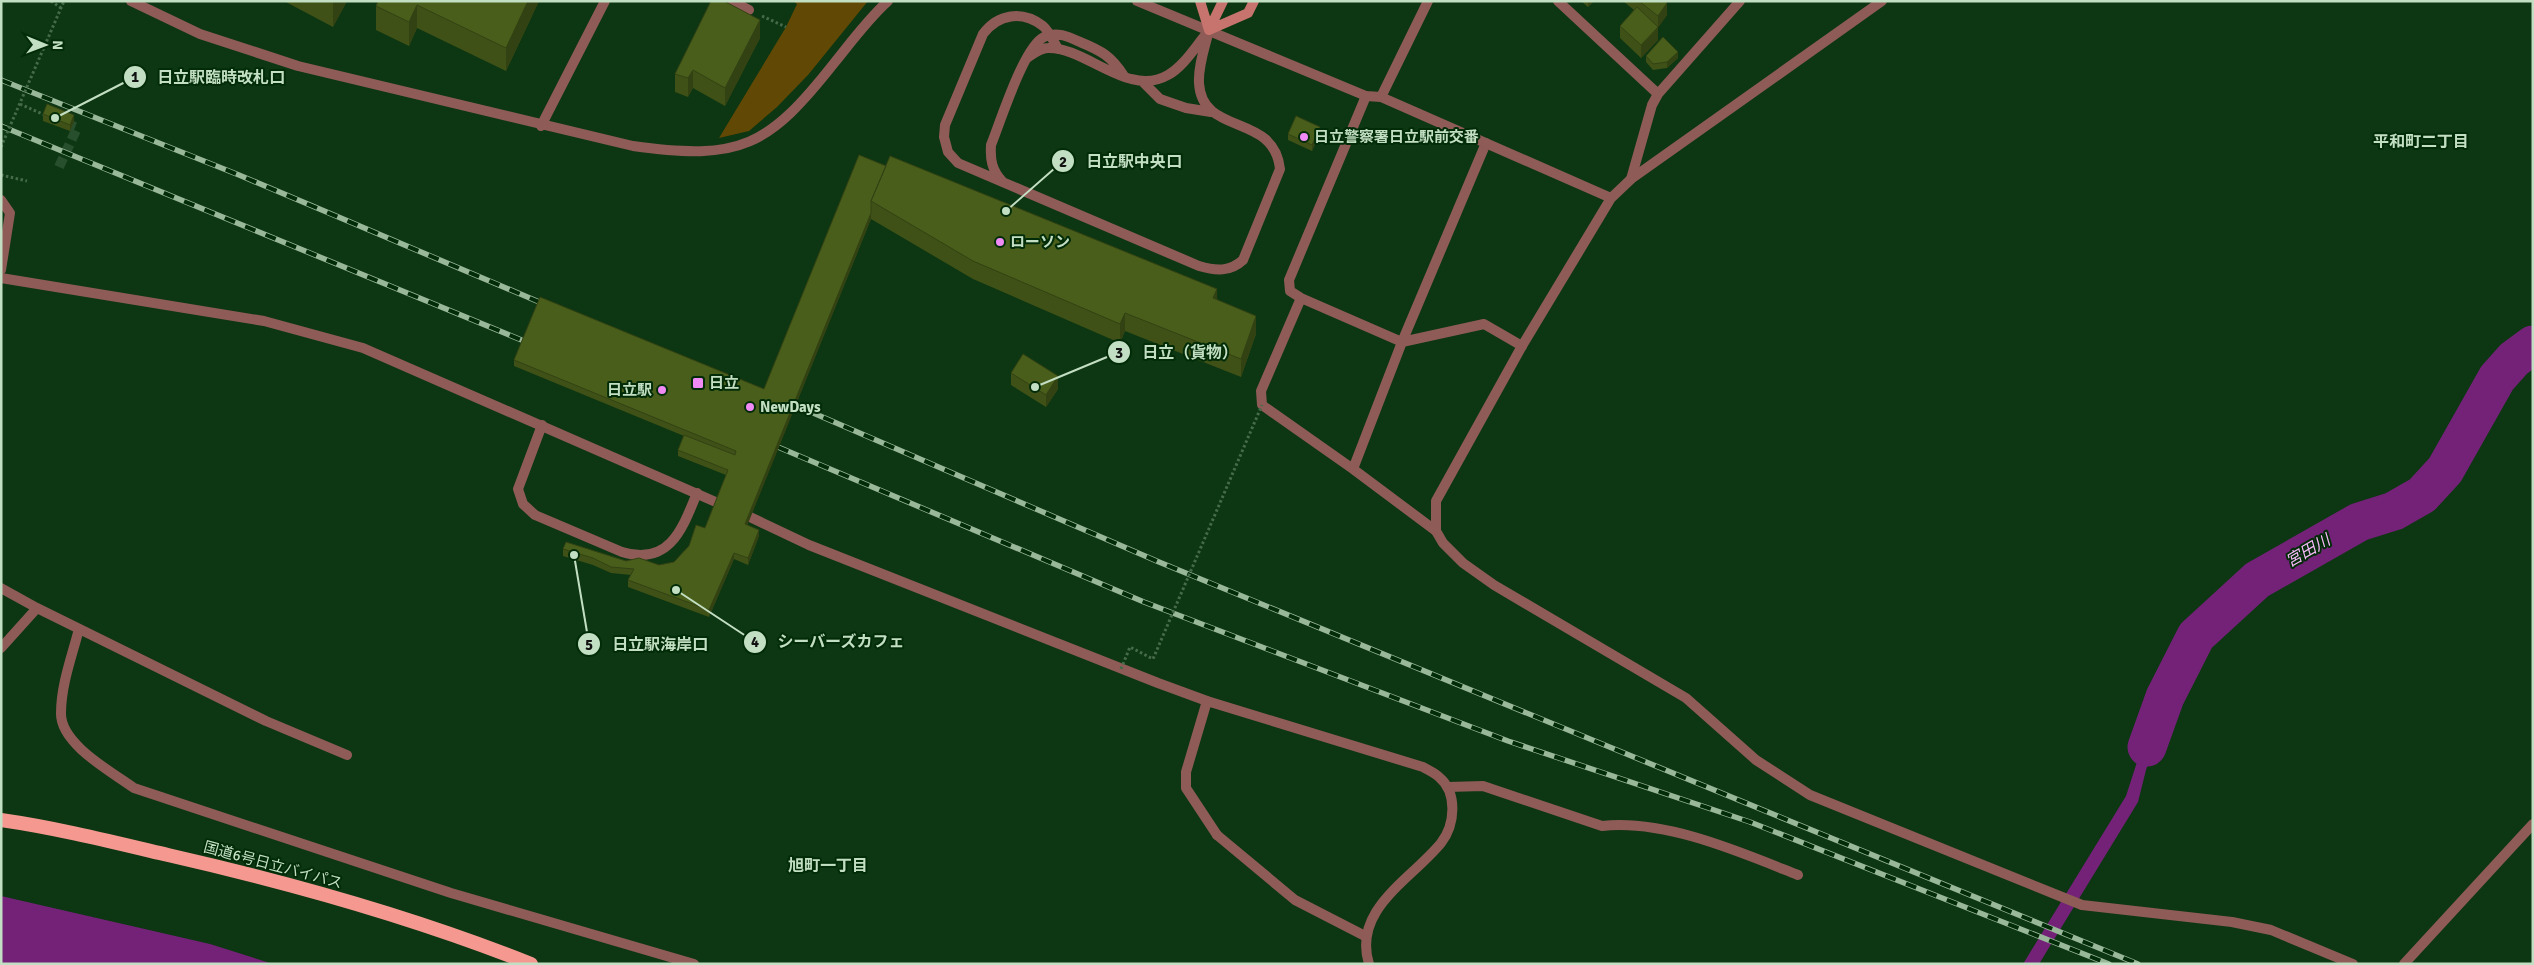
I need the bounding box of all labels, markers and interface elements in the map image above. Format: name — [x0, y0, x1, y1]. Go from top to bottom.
north arrow — [20, 20, 70, 70]
text: N — [49, 40, 66, 50]
callout: 日立駅臨時改札口 — [122, 61, 295, 92]
text: 1 — [131, 68, 139, 86]
text: 日立駅臨時改札口 — [157, 68, 285, 88]
place label: 日立警察署日立駅前交番 — [1314, 128, 1479, 146]
marker: 日立警察署日立駅前交番 — [1298, 131, 1310, 143]
district label: 平和町二丁目 — [2373, 132, 2469, 152]
callout: 日立駅中央口 — [1051, 146, 1192, 177]
text: 日立駅中央口 — [1086, 152, 1182, 172]
text: 2 — [1059, 153, 1067, 171]
place label: ローソン — [1010, 233, 1070, 251]
marker: ローソン — [994, 236, 1006, 248]
callout: 日立（貨物） — [1107, 337, 1248, 368]
text: 日立（貨物） — [1142, 343, 1238, 363]
text: 3 — [1115, 344, 1123, 362]
place label: 日立 — [709, 374, 739, 392]
marker: 日立 — [691, 376, 705, 390]
place label: 日立駅 — [607, 381, 652, 399]
marker: 日立駅 — [656, 384, 668, 396]
place label: NewDays — [760, 398, 821, 416]
marker: NewDays — [744, 401, 756, 413]
water label: 宮田川 — [2282, 529, 2336, 572]
callout: シーバーズカフェ — [742, 626, 915, 657]
callout: 日立駅海岸口 — [577, 629, 718, 660]
text: シーバーズカフェ — [777, 632, 905, 652]
text: 4 — [751, 633, 759, 651]
text: 日立駅海岸口 — [612, 635, 708, 655]
text: 5 — [585, 636, 593, 654]
street label: 国道6号日立バイパス — [202, 838, 344, 892]
district label: 旭町一丁目 — [788, 856, 868, 876]

